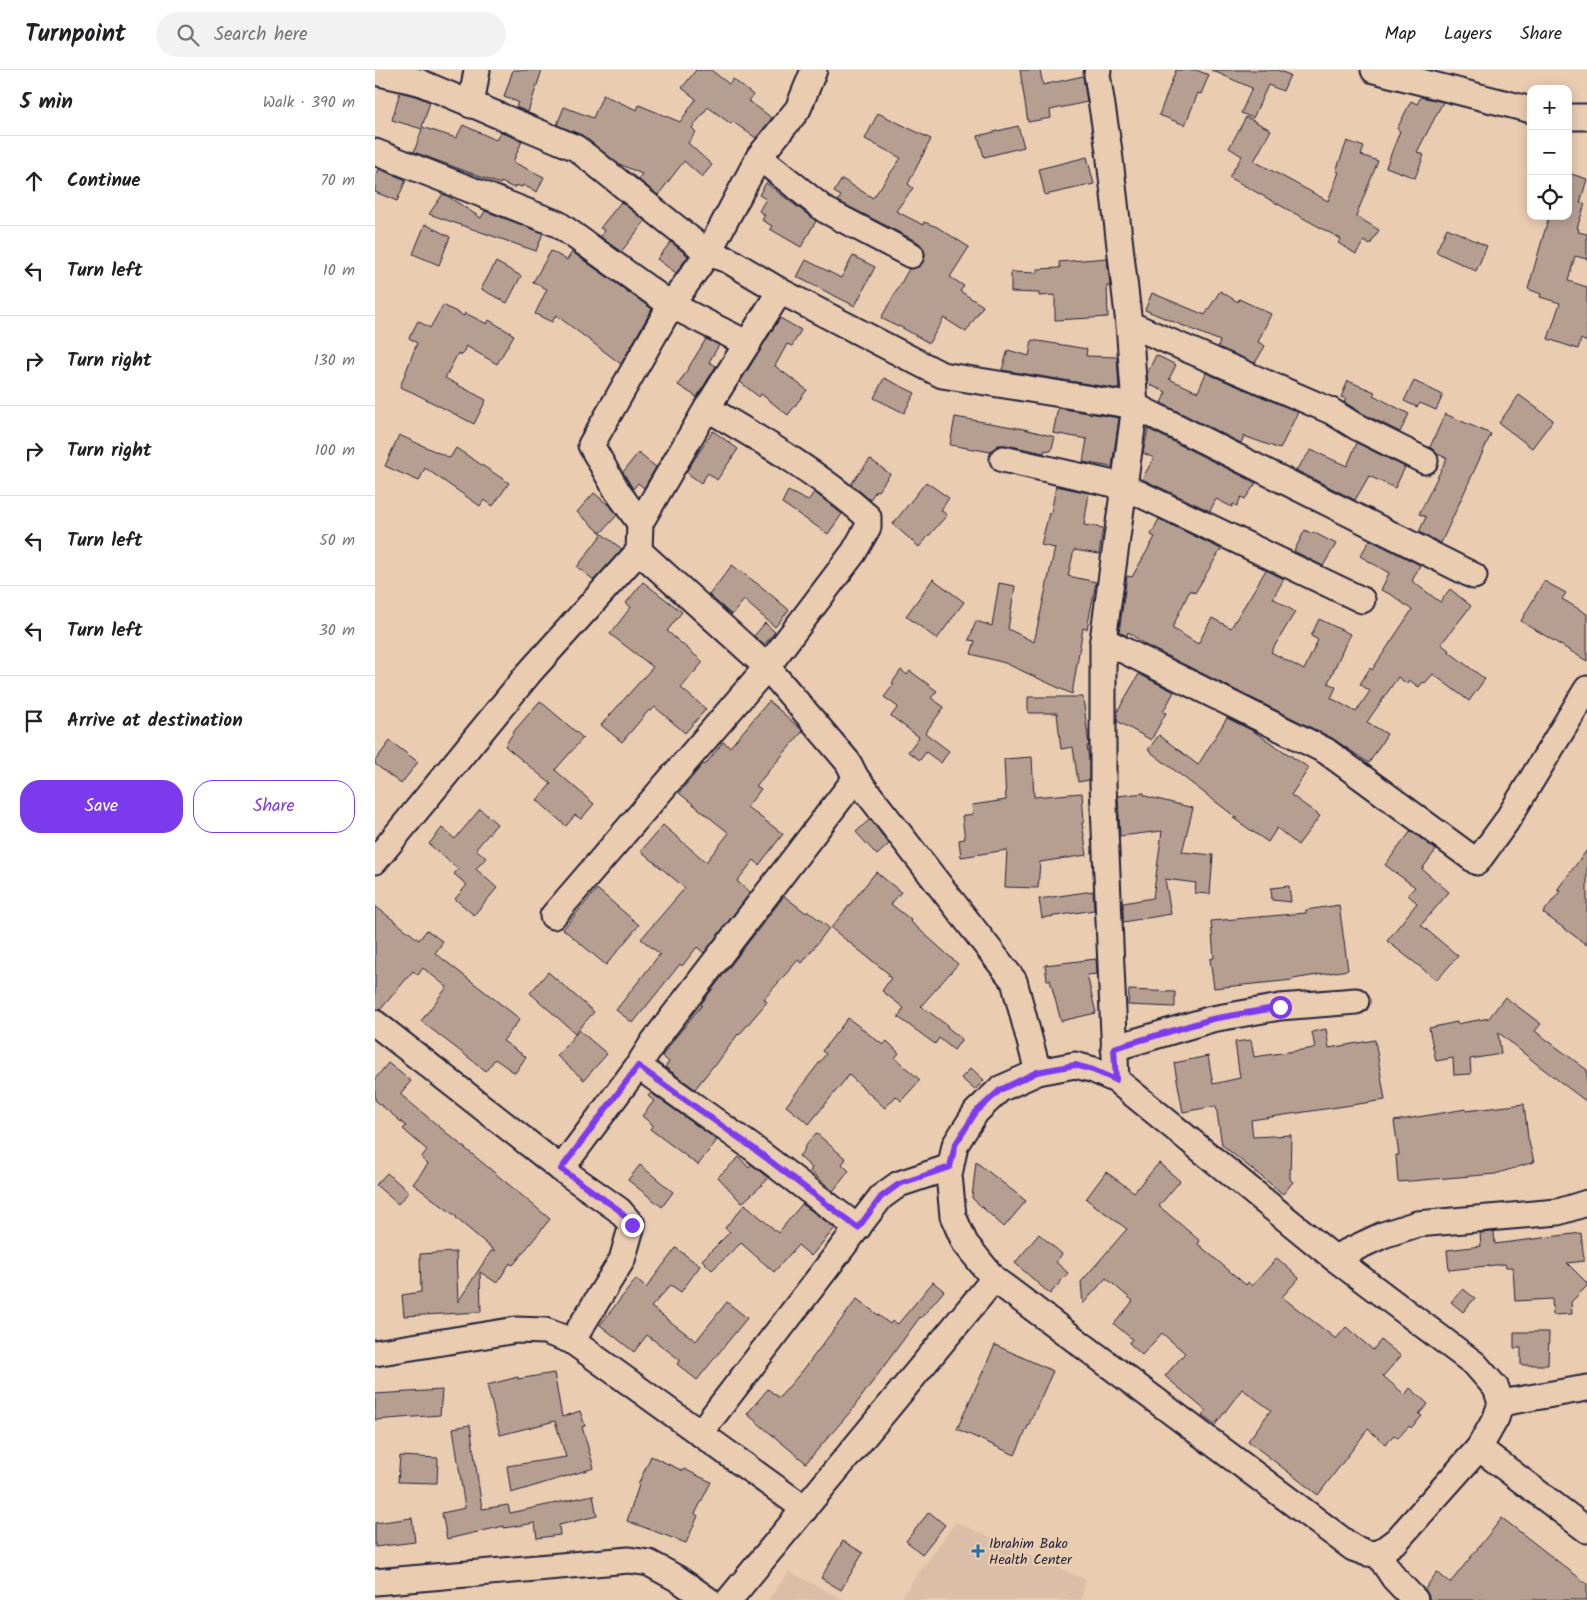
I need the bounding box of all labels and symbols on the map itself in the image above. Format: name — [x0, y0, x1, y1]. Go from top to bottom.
route start — [1269, 996, 1292, 1019]
route end — [621, 1214, 644, 1237]
place label: Ibrahim Bako Health Center — [989, 1533, 1073, 1571]
marker: Ibrahim Bako Health Center — [971, 1544, 985, 1558]

